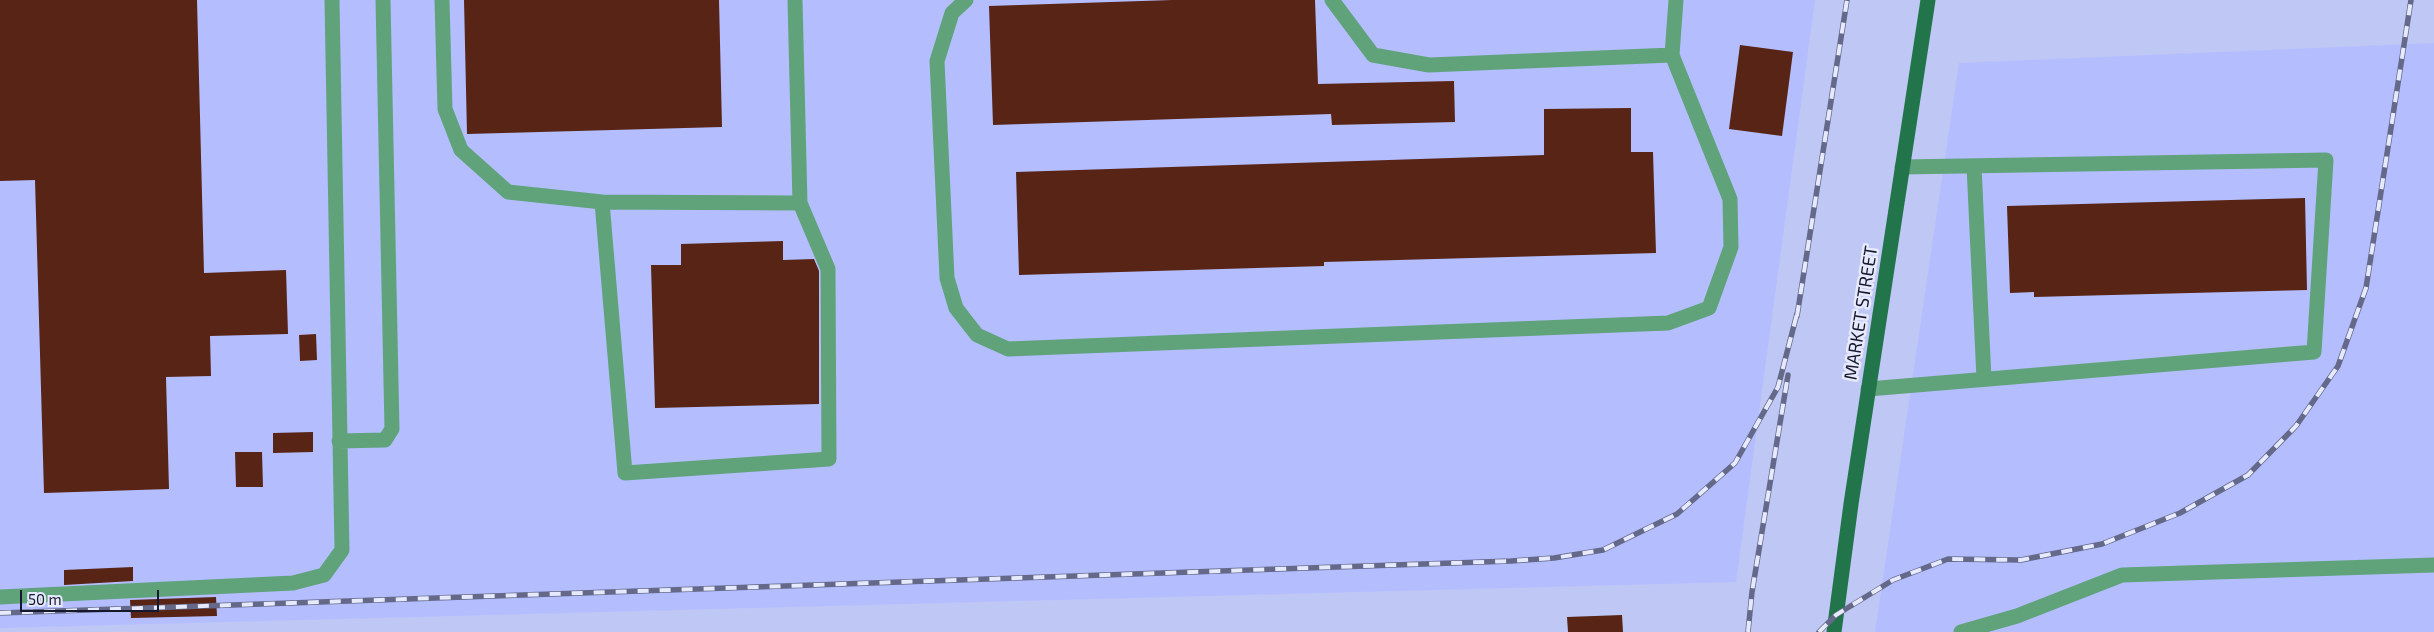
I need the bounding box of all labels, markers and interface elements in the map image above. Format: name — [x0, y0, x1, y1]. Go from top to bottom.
street label: MARKET STREET — [1840, 244, 1882, 382]
scale bar — [22, 580, 161, 612]
text: 50 m — [28, 590, 62, 608]

